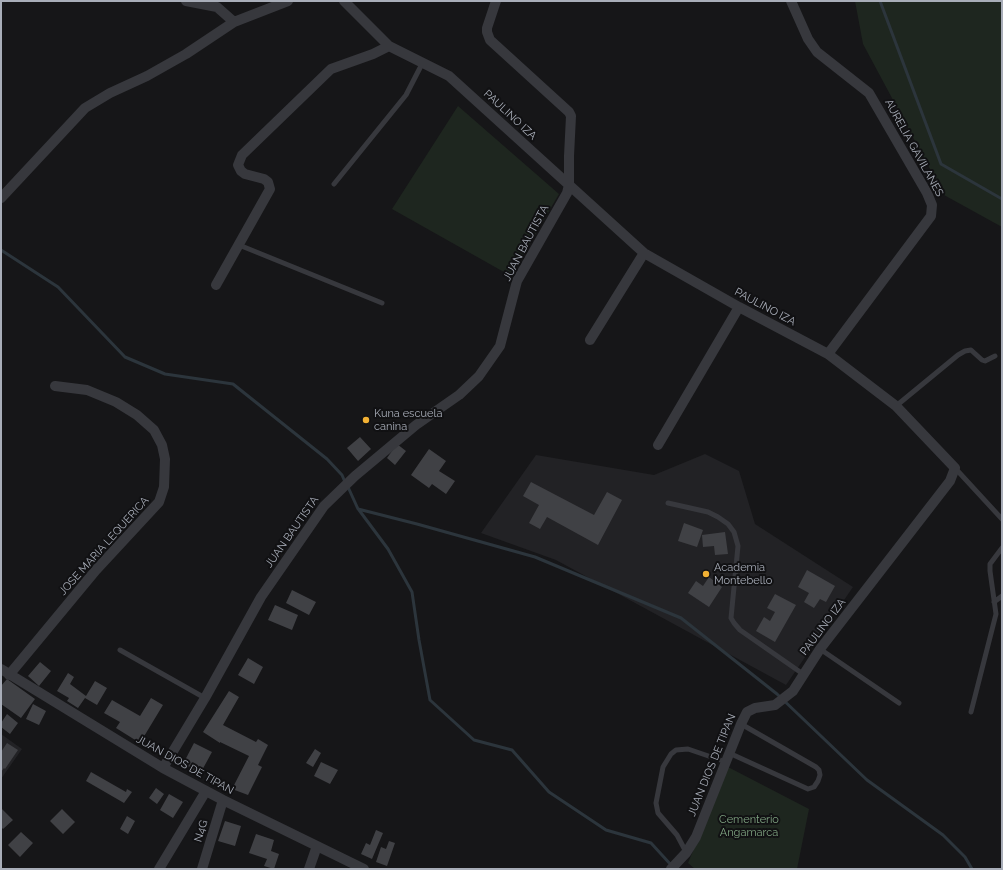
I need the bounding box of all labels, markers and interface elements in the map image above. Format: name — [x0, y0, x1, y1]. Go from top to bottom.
street label: PAULINO IZA — [481, 87, 539, 143]
street label: AURELIA GAVILANES — [882, 97, 946, 199]
street label: JUAN BAUTISTA — [500, 203, 552, 283]
street label: PAULINO IZA — [732, 285, 798, 329]
place label: Kuna escuela canina — [374, 407, 442, 433]
marker: Kuna escuela canina — [361, 415, 371, 425]
street label: JOSE MARIA LEQUERICA — [56, 494, 152, 598]
street label: JUAN BAUTISTA — [262, 494, 322, 570]
place label: Academia Montebello — [714, 561, 772, 587]
marker: Academia Montebello — [701, 569, 711, 579]
street label: PAULINO IZA — [797, 596, 849, 658]
street label: JUAN DIOS DE TIPAN — [685, 712, 739, 818]
street label: JUAN DIOS DE TIPAN — [134, 733, 236, 797]
park label: Cementerio Angamarca — [719, 813, 779, 839]
street label: N4G — [191, 818, 211, 844]

